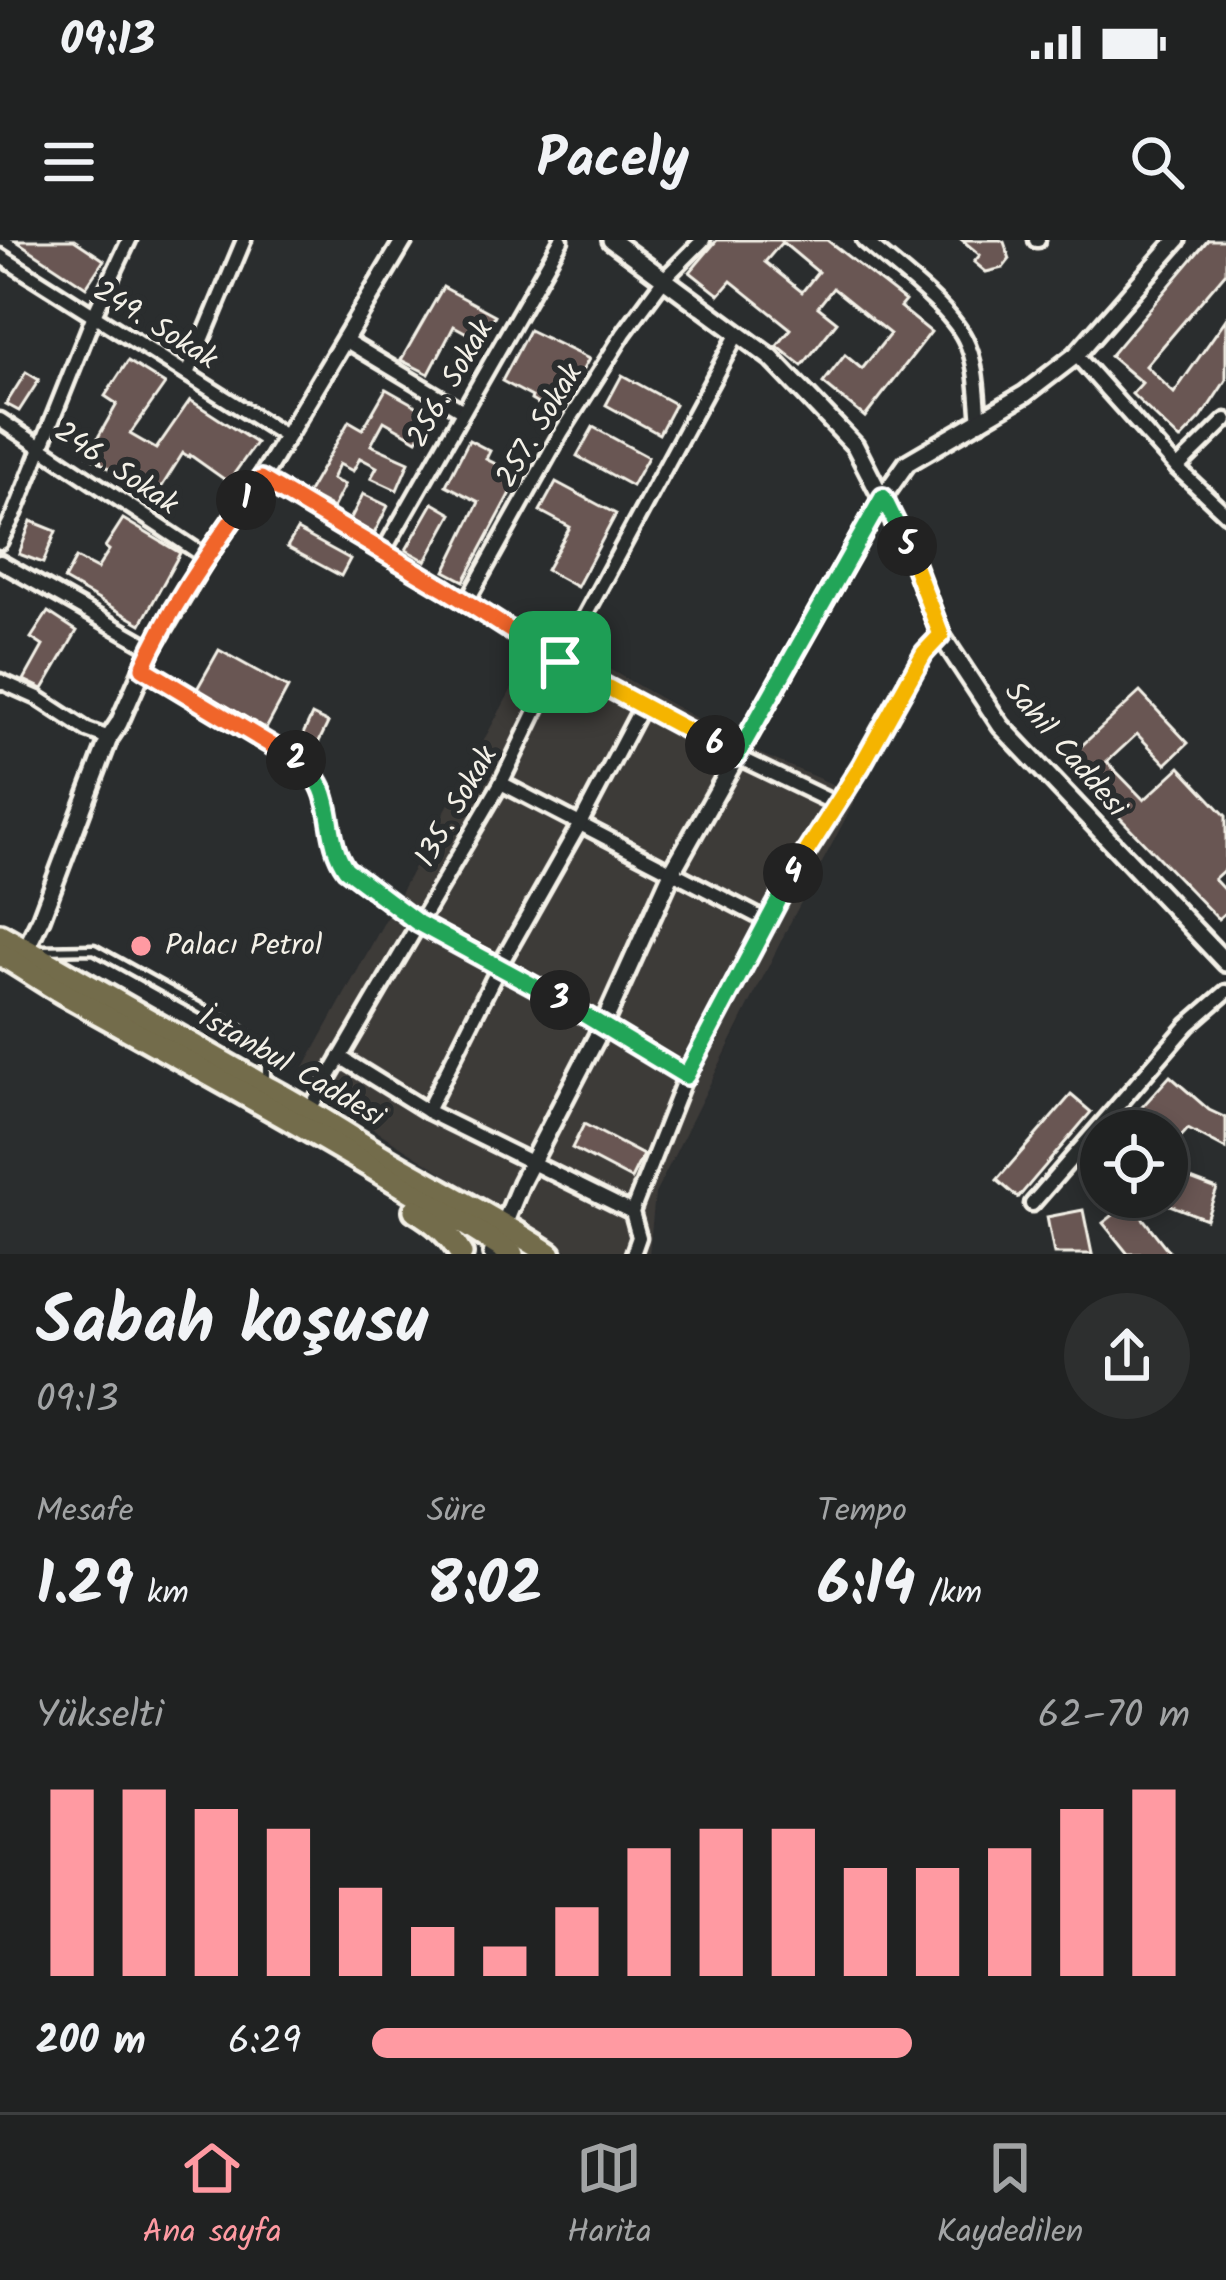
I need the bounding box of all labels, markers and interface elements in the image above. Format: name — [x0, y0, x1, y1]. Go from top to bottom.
text: 09:13 — [60, 6, 155, 78]
text: Pacely — [537, 119, 689, 205]
icon: menu — [36, 129, 102, 195]
icon: search — [1124, 129, 1190, 195]
street label: 249. Sokak — [83, 269, 228, 384]
street label: 256. Sokak — [395, 310, 508, 457]
street label: 257. Sokak — [484, 354, 597, 498]
street label: 246. Sokak — [44, 410, 189, 529]
pin: 1 — [216, 470, 276, 530]
text: 1 — [241, 473, 251, 526]
pin: 5 — [877, 516, 937, 576]
text: 5 — [899, 519, 915, 572]
pin — [509, 611, 611, 713]
icon: arrive — [527, 629, 593, 695]
street label: Sahil Caddesi — [992, 671, 1139, 831]
pin: 6 — [685, 715, 745, 775]
text: 6 — [706, 718, 724, 771]
pin: 2 — [266, 730, 326, 790]
text: 2 — [286, 733, 306, 786]
street label: 135. Sokak — [403, 736, 512, 877]
pin: 4 — [763, 843, 823, 903]
text: 4 — [784, 846, 802, 899]
place label: Palacı Petrol — [165, 922, 322, 970]
marker: Palacı Petrol — [128, 933, 154, 959]
pin: 3 — [530, 970, 590, 1030]
text: 3 — [551, 973, 569, 1026]
street label: İstanbul Caddesi — [189, 995, 395, 1142]
map controls — [1080, 1110, 1188, 1218]
button: locate — [1080, 1110, 1188, 1218]
text: Sabah koşusu — [36, 1272, 428, 1377]
button: share — [1064, 1293, 1190, 1419]
text: 09:13 — [36, 1370, 119, 1432]
text: Mesafe — [36, 1486, 134, 1539]
text: Süre — [427, 1486, 486, 1539]
text: Tempo — [817, 1486, 907, 1539]
text: 1.29 — [36, 1539, 134, 1635]
text: 8:02 — [427, 1539, 543, 1635]
text: 6:14 — [817, 1539, 915, 1635]
text: km — [134, 1568, 189, 1621]
text: /km — [915, 1568, 982, 1621]
text: Yükselti — [36, 1686, 164, 1748]
text: 62–70 m — [1038, 1686, 1190, 1748]
text: 200 m — [36, 2012, 146, 2074]
text: 6:29 — [228, 2012, 301, 2074]
tab: Ana sayfa — [143, 2135, 282, 2260]
tab: Harita — [567, 2135, 652, 2260]
tab: Kaydedilen — [937, 2135, 1083, 2260]

